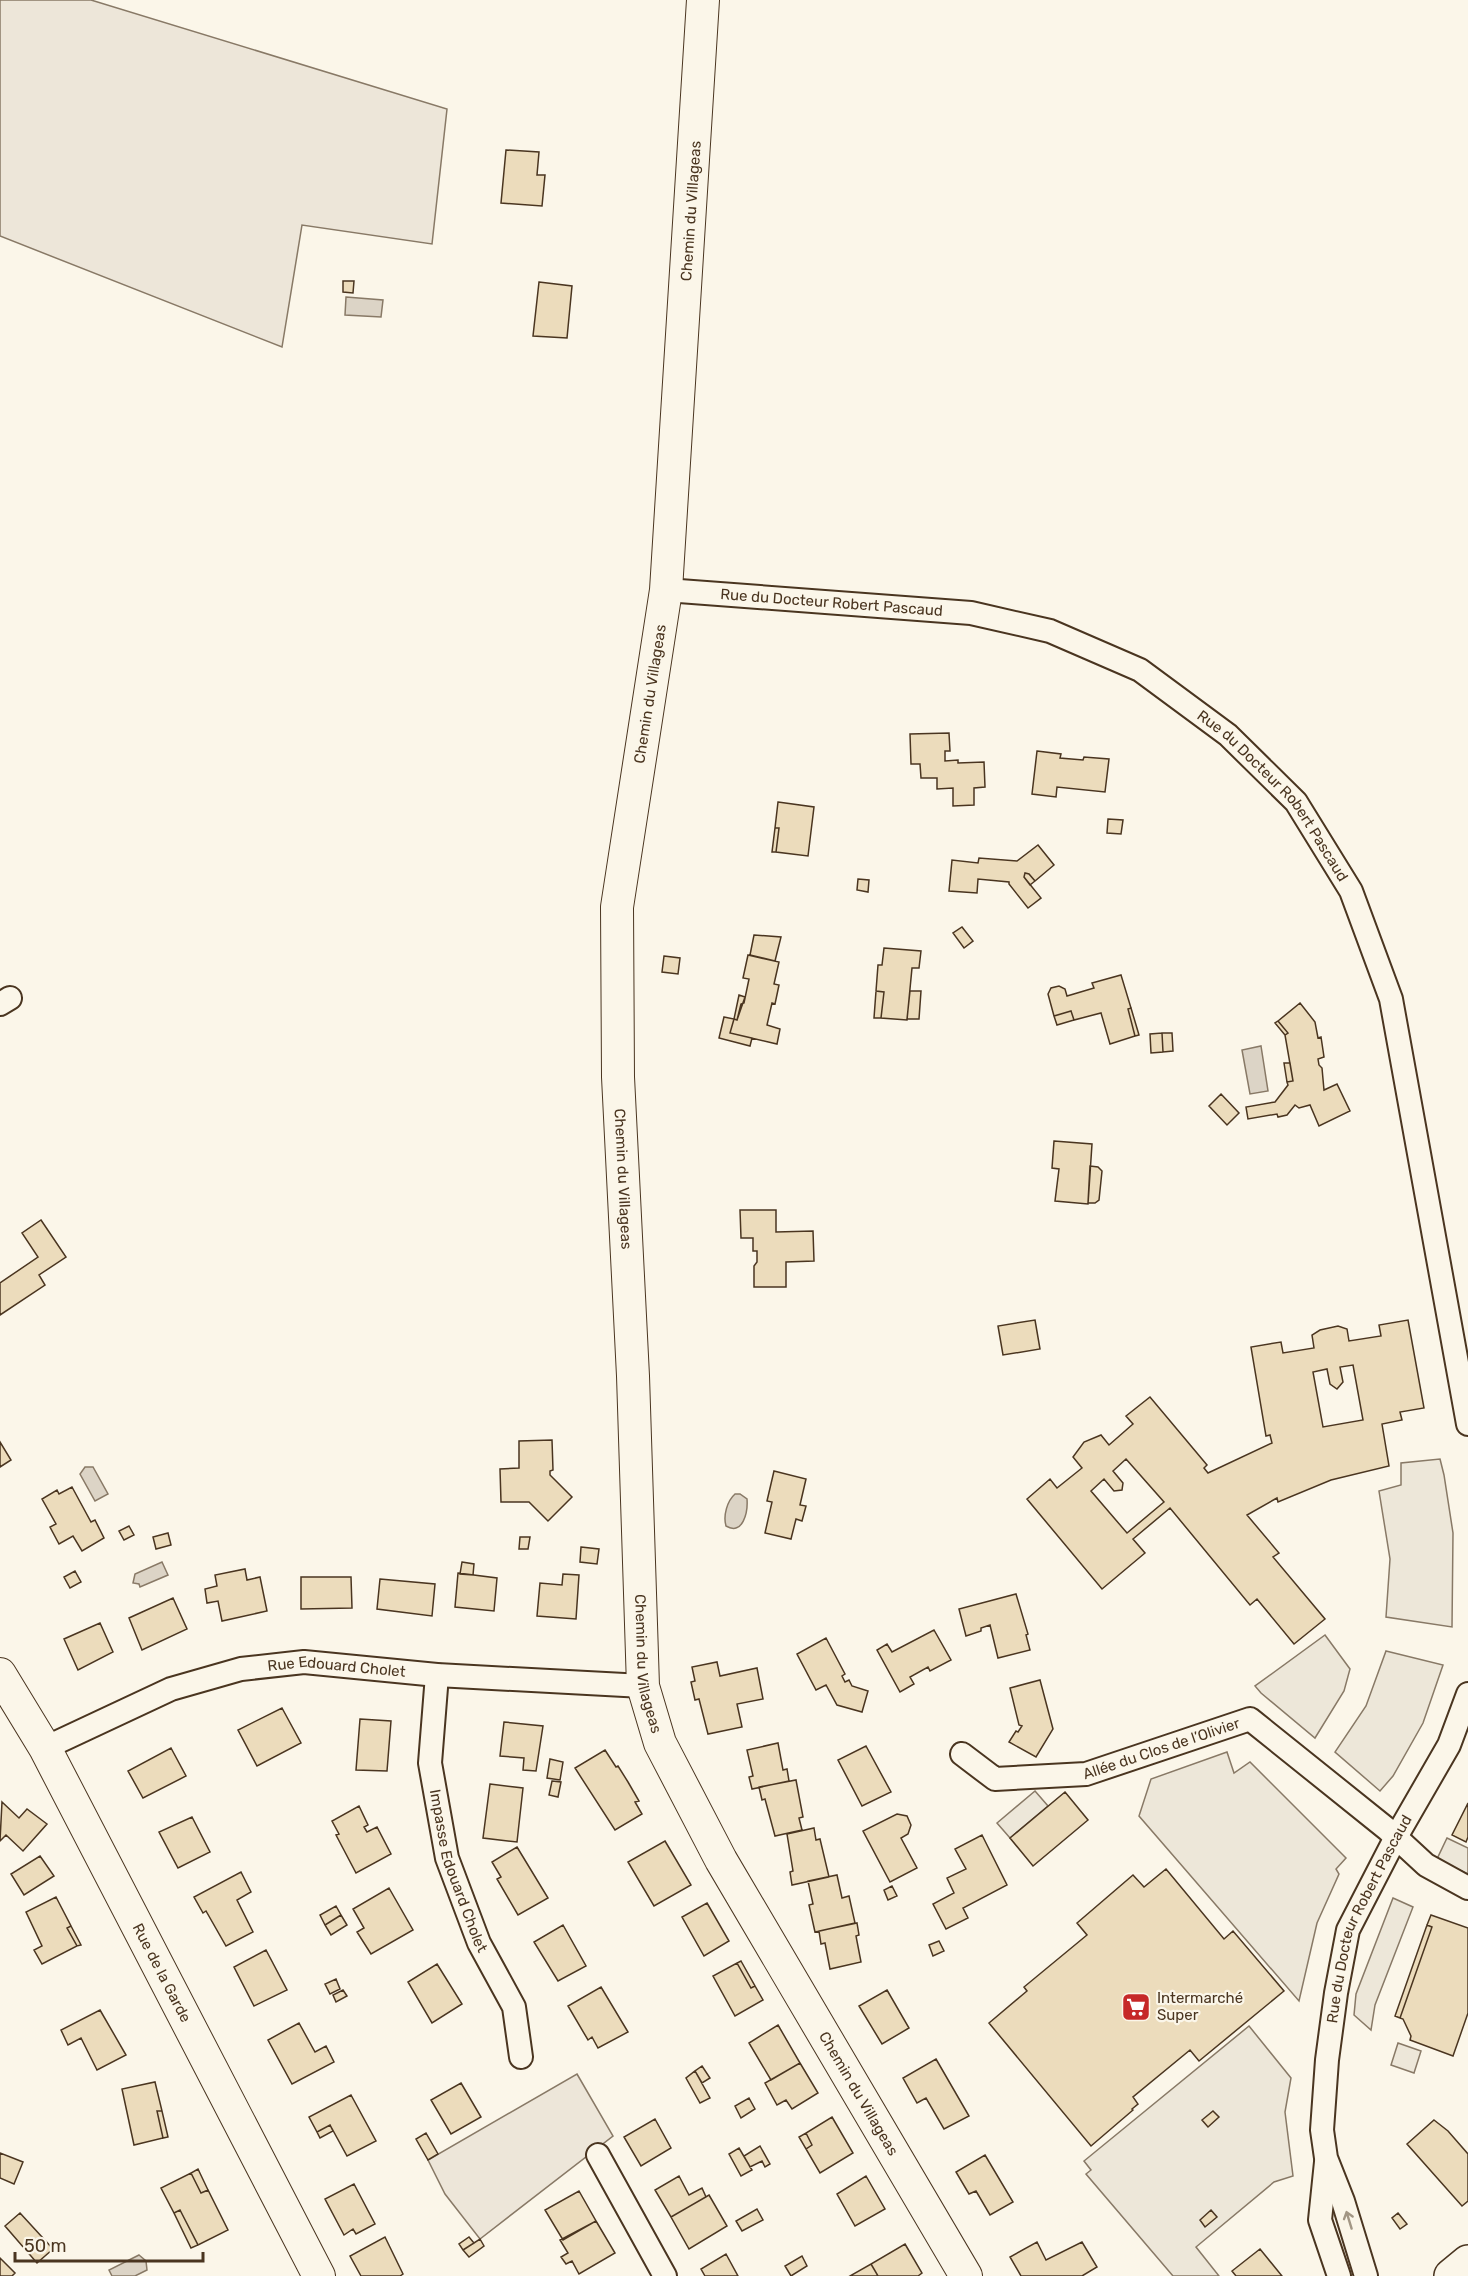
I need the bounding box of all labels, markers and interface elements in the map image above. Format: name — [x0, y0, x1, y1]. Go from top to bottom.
street label: Chemin du Villageas — [677, 140, 705, 282]
street label: Rue du Docteur Robert Pascaud — [720, 585, 943, 620]
street label: Chemin du Villageas — [630, 623, 670, 765]
street label: Rue du Docteur Robert Pascaud — [1194, 706, 1352, 885]
street label: Chemin du Villageas — [611, 1108, 636, 1250]
street label: Chemin du Villageas — [631, 1594, 666, 1736]
street label: Rue Edouard Cholet — [267, 1653, 407, 1681]
street label: Allée du Clos de l’Olivier — [1080, 1714, 1242, 1783]
street label: Impasse Edouard Cholet — [426, 1788, 491, 1956]
street label: Rue du Docteur Robert Pascaud — [1323, 1812, 1416, 2024]
street label: Rue de la Garde — [129, 1920, 195, 2025]
place label: Intermarché Super — [1157, 1989, 1243, 2024]
supermarket icon: Intermarché Super — [1120, 1991, 1152, 2023]
street label: Chemin du Villageas — [815, 2028, 902, 2159]
one-way arrow — [1343, 2211, 1354, 2230]
scale bar — [15, 2225, 202, 2263]
text: 50 m — [24, 2235, 67, 2257]

